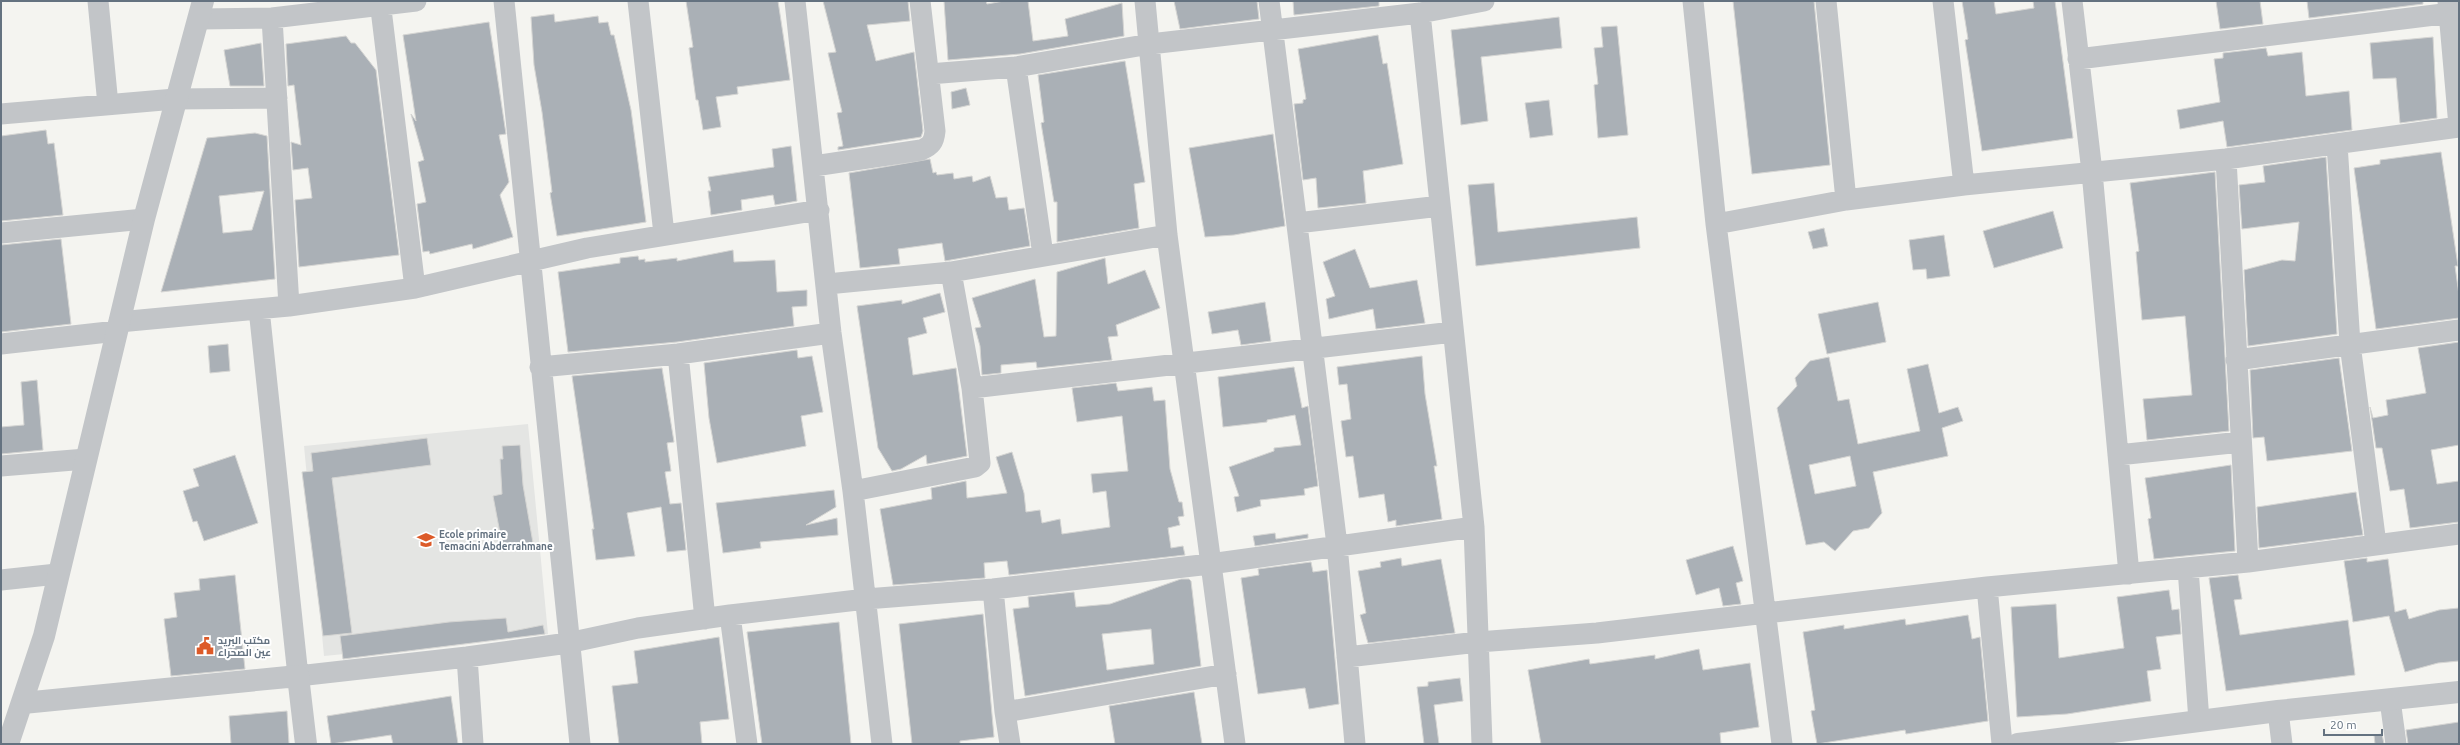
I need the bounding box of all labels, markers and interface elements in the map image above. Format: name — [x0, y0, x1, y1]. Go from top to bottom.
place label: Ecole primaire Temacini Abderrahmane — [439, 529, 553, 552]
school or university icon: Ecole primaire Temacini Abderrahmane — [416, 530, 436, 550]
place label: مكتب البريد عين الصحراء — [218, 635, 271, 659]
public building icon: مكتب البريد عين الصحراء — [195, 636, 215, 656]
scale bar — [2324, 711, 2382, 737]
text: 20 m — [2330, 718, 2357, 731]

